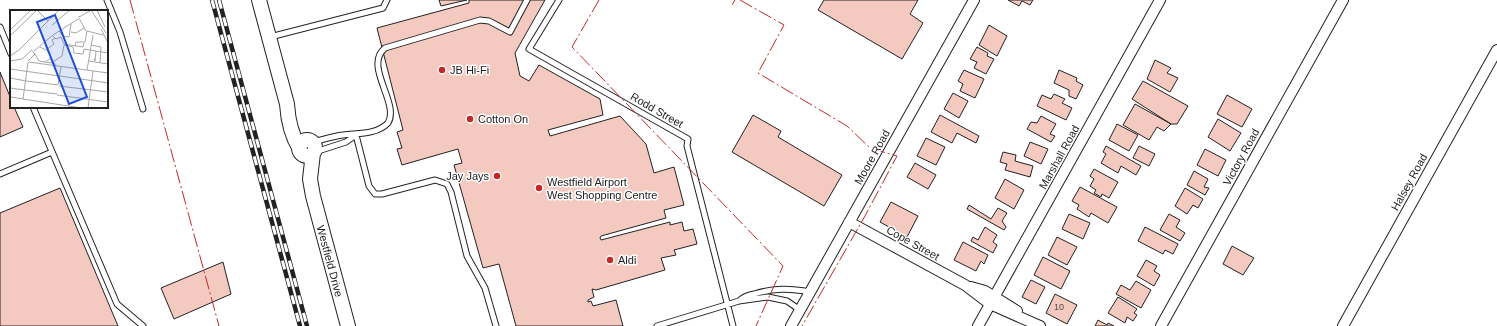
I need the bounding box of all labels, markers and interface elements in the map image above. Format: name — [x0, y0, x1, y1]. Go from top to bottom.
inset map — [10, 10, 108, 108]
place label: JB Hi-Fi — [450, 64, 489, 76]
marker: JB Hi-Fi — [437, 65, 447, 75]
street label: Rodd Street — [629, 90, 685, 130]
place label: Cotton On — [478, 113, 528, 125]
marker: Cotton On — [465, 114, 475, 124]
street label: Marshall Road — [1037, 123, 1081, 191]
street label: Victory Road — [1221, 127, 1261, 187]
street label: Moore Road — [852, 128, 892, 186]
street label: Halsey Road — [1388, 152, 1430, 212]
place label: Jay Jays — [446, 170, 489, 182]
marker: Jay Jays — [492, 171, 502, 181]
place label: Westfield Airport West Shopping Centre — [547, 176, 657, 201]
marker: Westfield Airport West Shopping Centre — [534, 183, 544, 193]
street label: Westfield Drive — [315, 224, 345, 298]
street label: Cope Street — [884, 224, 942, 262]
place label: Aldi — [618, 254, 636, 266]
marker: Aldi — [605, 255, 615, 265]
house number: 10 — [1054, 302, 1064, 312]

